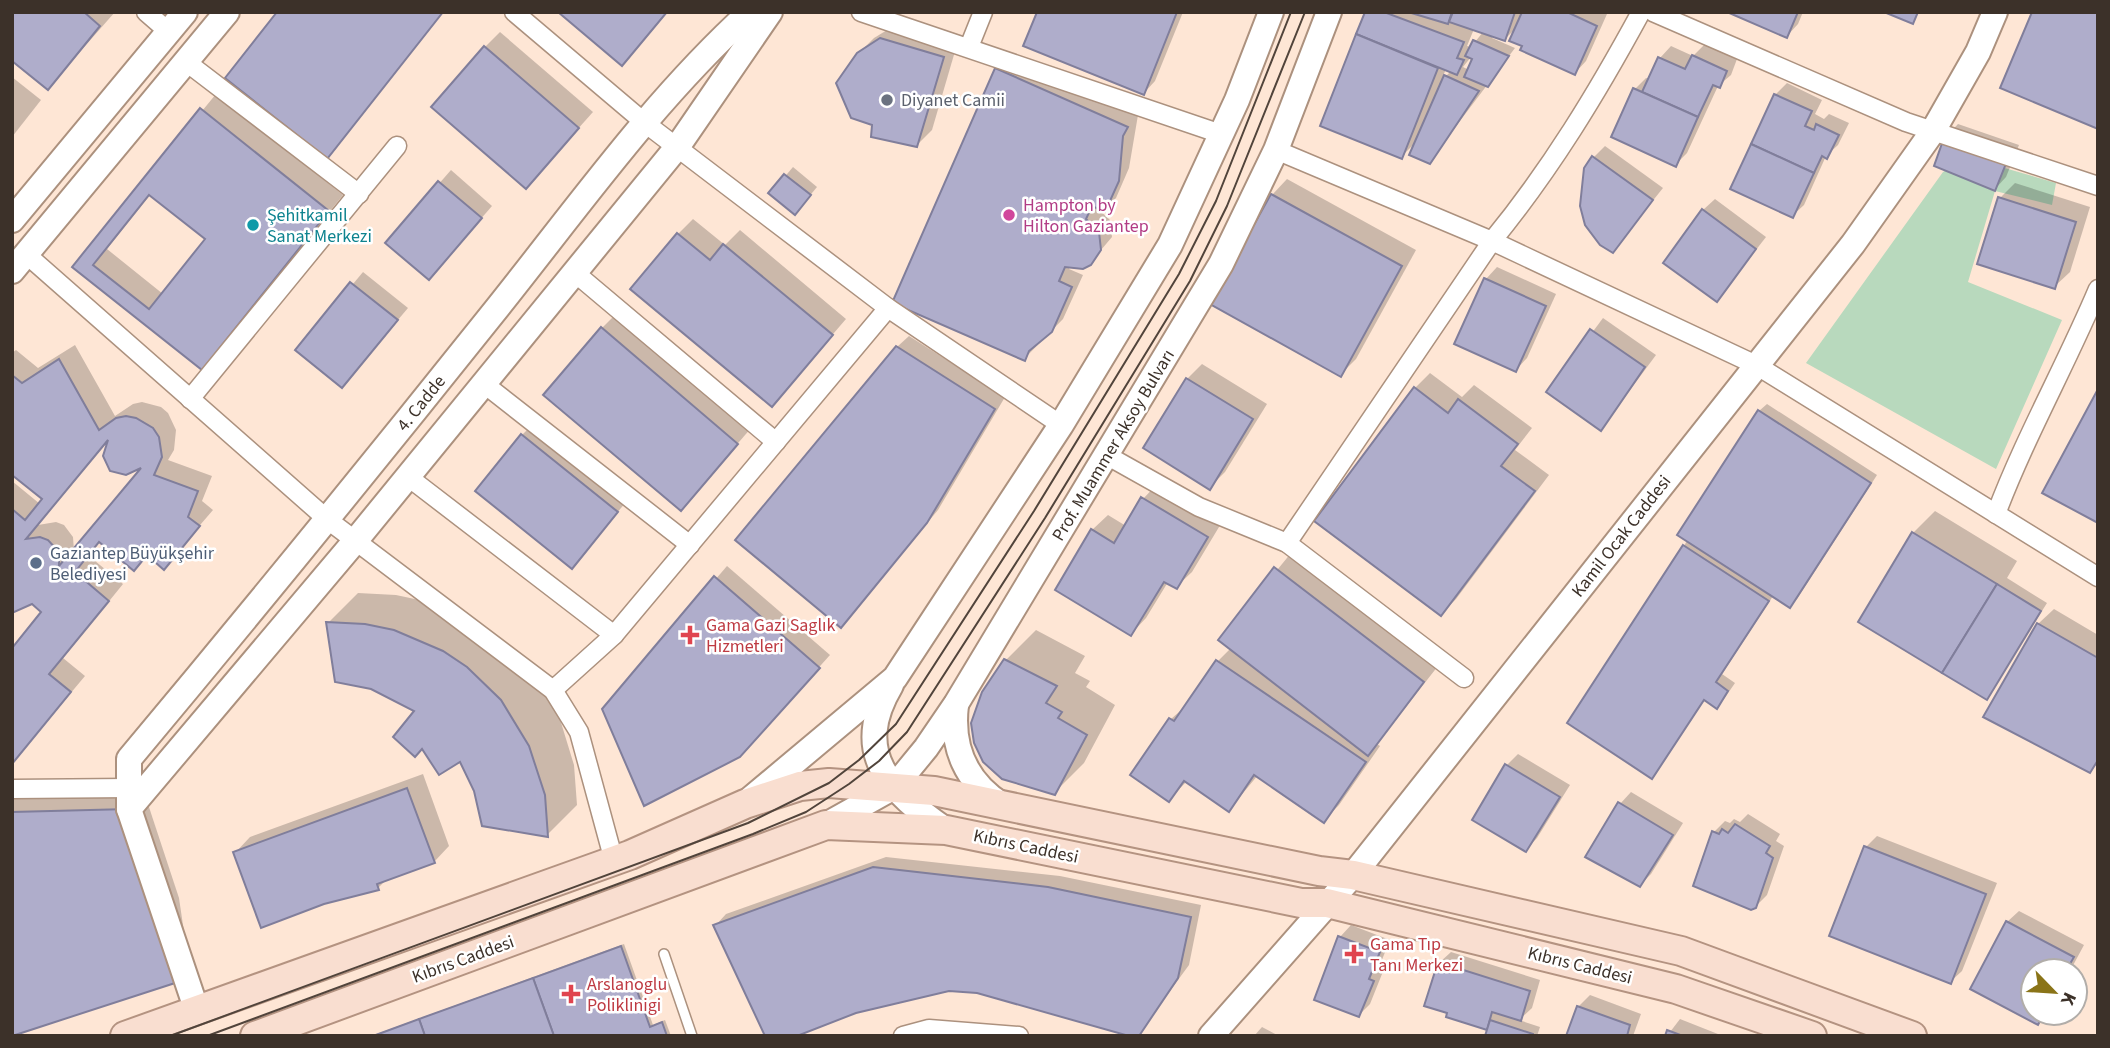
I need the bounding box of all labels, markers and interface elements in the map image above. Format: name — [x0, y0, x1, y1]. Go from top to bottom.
place label: Diyanet Camii — [901, 88, 1005, 113]
marker: Diyanet Camii — [879, 92, 895, 108]
place label: Hampton by Hilton Gaziantep — [1023, 193, 1149, 239]
place label: Şehitkamil Sanat Merkezi — [267, 203, 372, 249]
marker: Hampton by Hilton Gaziantep — [1001, 207, 1017, 223]
marker: Şehitkamil Sanat Merkezi — [245, 217, 261, 233]
street label: Prof. Muammer Aksoy Bulvarı — [1046, 345, 1181, 546]
street label: 4. Cadde — [391, 370, 452, 437]
street label: Kamil Ocak Caddesi — [1566, 470, 1677, 603]
place label: Gaziantep Büyükşehir Belediyesi — [50, 541, 215, 587]
marker: Gaziantep Büyükşehir Belediyesi — [28, 555, 44, 571]
place label: Gama Gazi Saglık Hizmetleri — [706, 613, 835, 659]
marker: Gama Gazi Saglık Hizmetleri — [680, 625, 700, 645]
street label: Kıbrıs Caddesi — [971, 823, 1081, 870]
street label: Kıbrıs Caddesi — [409, 929, 518, 989]
place label: Gama Tıp Tanı Merkezi — [1370, 932, 1463, 978]
street label: Kıbrıs Caddesi — [1525, 940, 1635, 991]
marker: Gama Tıp Tanı Merkezi — [1344, 944, 1364, 964]
north arrow — [2019, 957, 2089, 1027]
place label: Arslanoglu Poliklinigi — [587, 972, 667, 1018]
marker: Arslanoglu Poliklinigi — [561, 984, 581, 1004]
text: K — [2053, 988, 2083, 1010]

